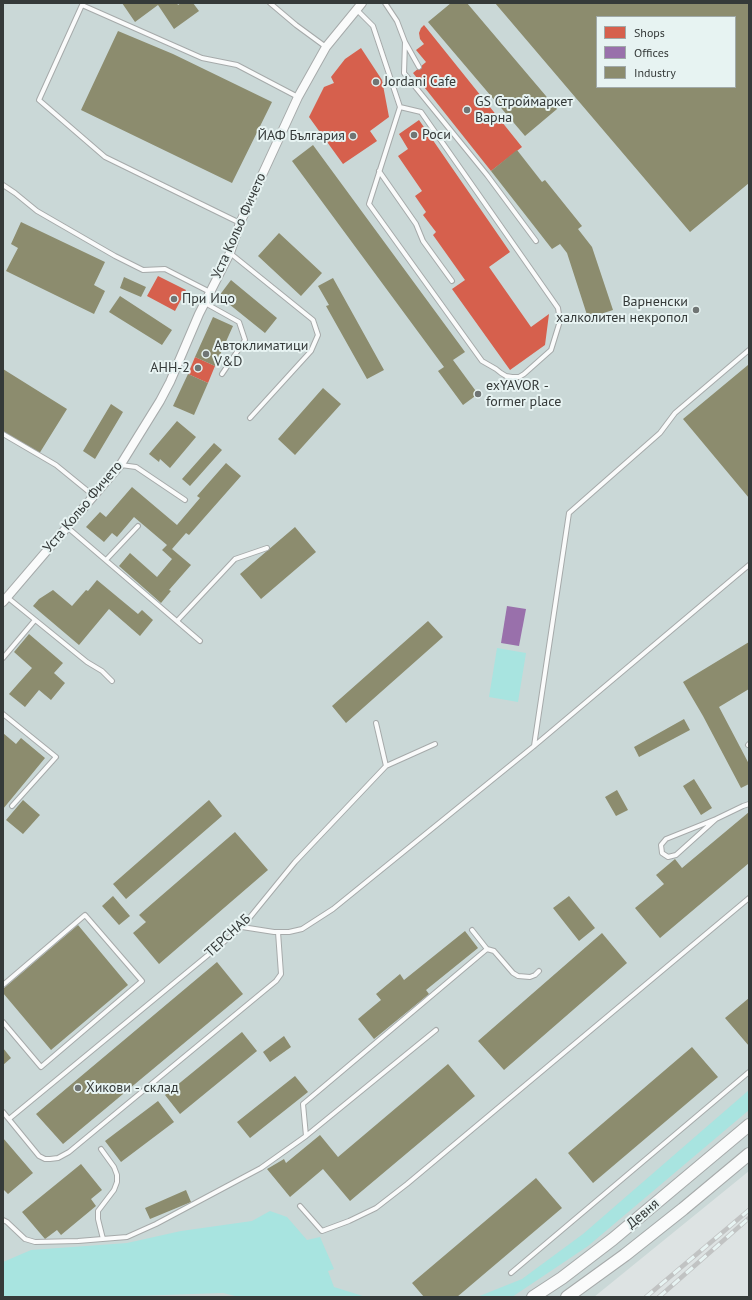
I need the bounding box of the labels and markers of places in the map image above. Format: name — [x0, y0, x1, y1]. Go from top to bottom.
place label: Jordani Cafe — [384, 74, 456, 90]
marker: Jordani Cafe — [371, 77, 381, 87]
place label: GS Строймаркет Варна — [475, 94, 573, 126]
marker: GS Строймаркет Варна — [462, 105, 472, 115]
place label: Роси — [422, 127, 451, 143]
place label: ЙАФ България — [257, 128, 345, 144]
marker: Роси — [409, 130, 419, 140]
marker: ЙАФ България — [348, 131, 358, 141]
place label: При Ицо — [182, 291, 235, 307]
marker: При Ицо — [169, 294, 179, 304]
place label: Варненски халколитен некропол — [556, 294, 688, 326]
marker: Варненски халколитен некропол — [691, 305, 701, 315]
place label: Автоклиматици V&D — [214, 338, 308, 370]
marker: Автоклиматици V&D — [201, 349, 211, 359]
place label: АНН-2 — [150, 360, 190, 376]
marker: АНН-2 — [193, 363, 203, 373]
place label: exYAVOR - former place — [486, 378, 561, 410]
marker: exYAVOR - former place — [473, 389, 483, 399]
place label: Хикови - склад — [86, 1080, 178, 1096]
marker: Хикови - склад — [73, 1083, 83, 1093]

